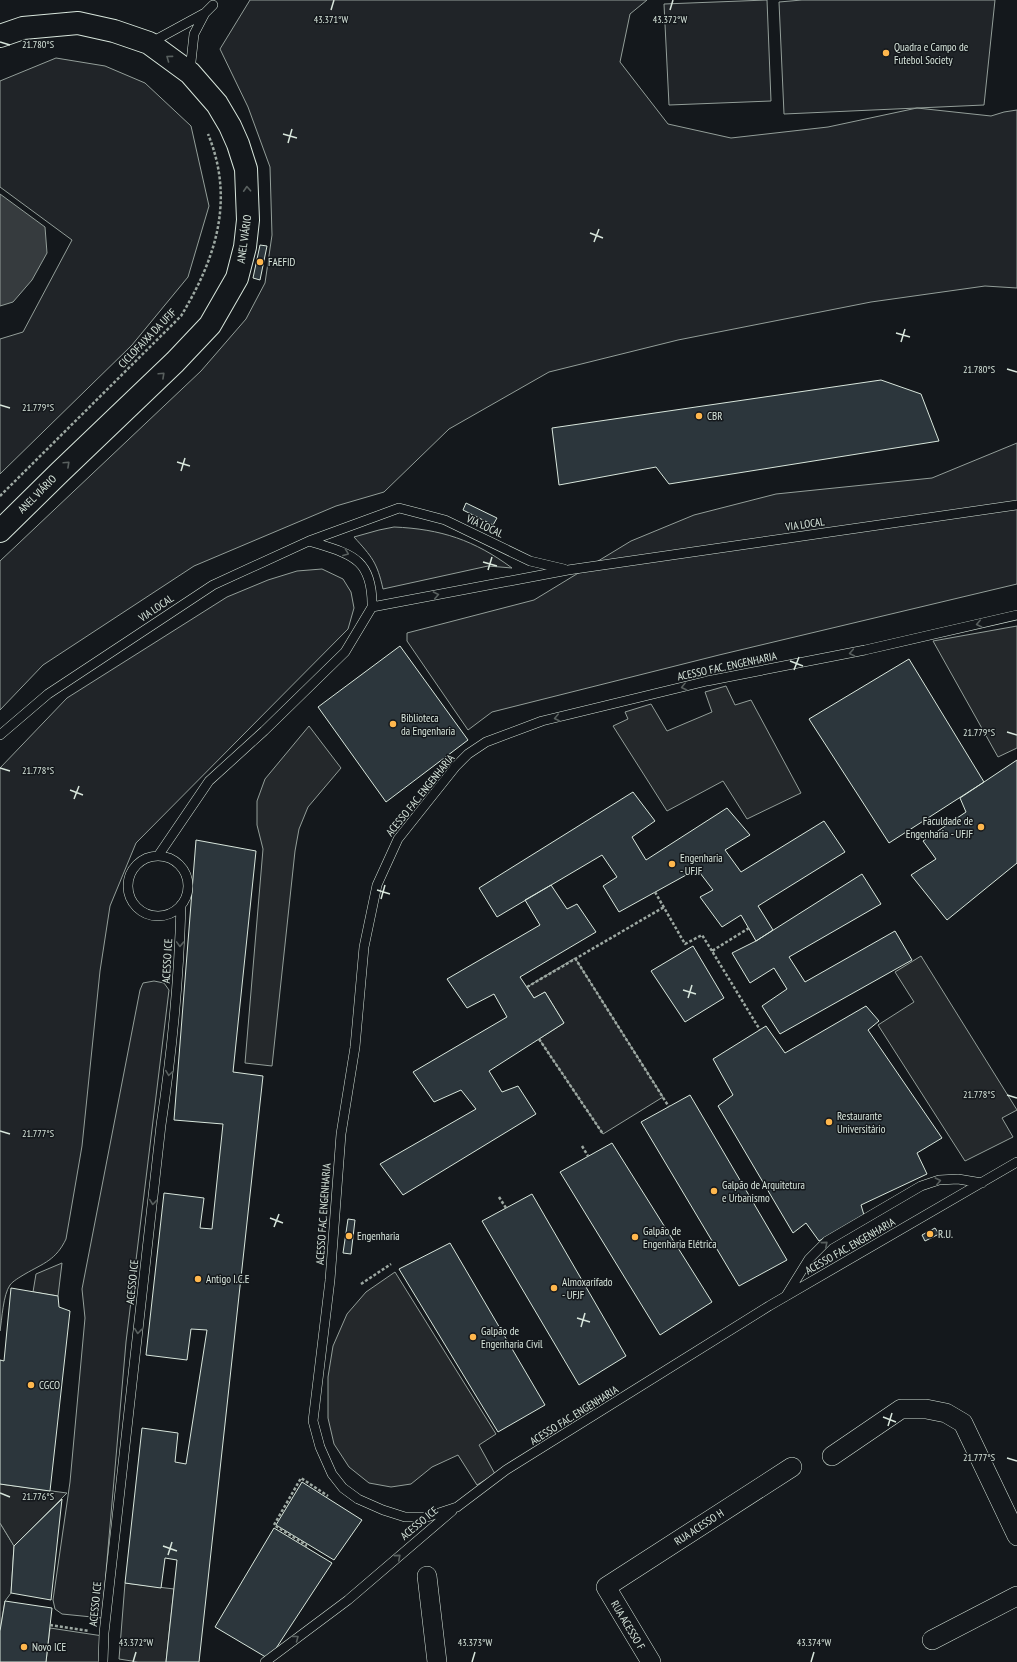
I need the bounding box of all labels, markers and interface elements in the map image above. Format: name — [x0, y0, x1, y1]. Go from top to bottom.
text: 43.371°W — [314, 13, 348, 26]
text: 43.372°W — [653, 13, 687, 26]
text: 21.780°S — [22, 38, 54, 51]
place label: Quadra e Campo de Futebol Society — [894, 40, 969, 67]
marker: Quadra e Campo de Futebol Society — [881, 48, 891, 58]
one-way arrow — [166, 55, 173, 63]
one-way arrow — [243, 186, 251, 192]
street label: ANEL VIÁRIO — [234, 214, 254, 264]
place label: FAEFID — [268, 255, 296, 269]
marker: FAEFID — [255, 257, 265, 267]
street label: CICLOFAIXA DA UFJF — [115, 305, 179, 371]
text: 21.780°S — [963, 363, 995, 376]
one-way arrow — [157, 372, 165, 379]
text: 21.779°S — [22, 401, 54, 414]
place label: CBR — [707, 409, 723, 423]
marker: CBR — [694, 411, 704, 421]
one-way arrow — [63, 462, 70, 469]
street label: ANEL VIÁRIO — [15, 472, 59, 516]
street label: VIA LOCAL — [463, 511, 506, 541]
street label: VIA LOCAL — [784, 514, 826, 534]
one-way arrow — [342, 549, 349, 557]
street label: VIA LOCAL — [135, 591, 177, 625]
one-way arrow — [433, 591, 439, 600]
one-way arrow — [976, 619, 982, 627]
street label: ACESSO FAC. ENGENHARIA — [676, 648, 779, 683]
one-way arrow — [849, 648, 855, 656]
one-way arrow — [681, 683, 687, 691]
place label: Biblioteca da Engenharia — [401, 711, 455, 738]
one-way arrow — [554, 713, 561, 721]
marker: Biblioteca da Engenharia — [388, 719, 398, 729]
text: 21.779°S — [963, 726, 995, 739]
street label: ACESSO FAC. ENGENHARIA — [383, 751, 458, 839]
text: 21.778°S — [22, 764, 54, 777]
place label: Faculdade de Engenharia - UFJF — [906, 814, 973, 841]
marker: Faculdade de Engenharia - UFJF — [976, 822, 986, 832]
place label: Engenharia - UFJF — [680, 851, 723, 878]
marker: Engenharia - UFJF — [667, 859, 677, 869]
street label: ACESSO ICE — [159, 938, 175, 984]
one-way arrow — [175, 941, 184, 947]
one-way arrow — [164, 1070, 173, 1076]
text: 21.778°S — [963, 1088, 995, 1101]
place label: Restaurante Universitário — [837, 1109, 886, 1136]
marker: Restaurante Universitário — [824, 1117, 834, 1127]
text: 21.777°S — [22, 1127, 54, 1140]
street label: ACESSO FAC. ENGENHARIA — [312, 1162, 334, 1265]
place label: Galpão de Arquitetura e Urbanismo — [722, 1178, 805, 1205]
one-way arrow — [935, 1178, 941, 1186]
marker: Galpão de Arquitetura e Urbanismo — [709, 1186, 719, 1196]
one-way arrow — [148, 1199, 157, 1205]
street label: ACESSO FAC. ENGENHARIA — [803, 1214, 898, 1277]
place label: Galpão de Engenharia Elétrica — [643, 1224, 717, 1251]
place label: R.U. — [938, 1227, 953, 1241]
place label: Engenharia — [357, 1229, 400, 1243]
marker: R.U. — [925, 1229, 935, 1239]
marker: Engenharia — [344, 1231, 354, 1241]
marker: Galpão de Engenharia Elétrica — [630, 1232, 640, 1242]
one-way arrow — [820, 1241, 828, 1248]
street label: ACESSO ICE — [123, 1259, 141, 1305]
place label: Antigo I.C.E — [206, 1272, 250, 1286]
marker: Antigo I.C.E — [193, 1274, 203, 1284]
place label: Almoxarifado - UFJF — [562, 1275, 613, 1302]
marker: Almoxarifado - UFJF — [549, 1283, 559, 1293]
place label: Galpão de Engenharia Civil — [481, 1324, 543, 1351]
one-way arrow — [134, 1328, 143, 1335]
marker: Galpão de Engenharia Civil — [468, 1332, 478, 1342]
place label: CGCO — [39, 1378, 60, 1392]
marker: CGCO — [26, 1380, 36, 1390]
street label: ACESSO FAC. ENGENHARIA — [527, 1382, 621, 1448]
text: 21.777°S — [963, 1451, 995, 1464]
text: 21.776°S — [22, 1490, 54, 1503]
street label: ACESSO ICE — [397, 1503, 441, 1543]
street label: RUA ACESSO H — [672, 1506, 727, 1548]
one-way arrow — [393, 1555, 400, 1562]
street label: ACESSO ICE — [86, 1581, 104, 1627]
street label: RUA ACESSO F — [608, 1598, 648, 1653]
text: 43.372°W — [119, 1636, 153, 1649]
one-way arrow — [292, 1636, 299, 1643]
text: 43.373°W — [458, 1636, 492, 1649]
text: 43.374°W — [797, 1636, 831, 1649]
place label: Novo ICE — [32, 1640, 67, 1654]
marker: Novo ICE — [19, 1642, 29, 1652]

